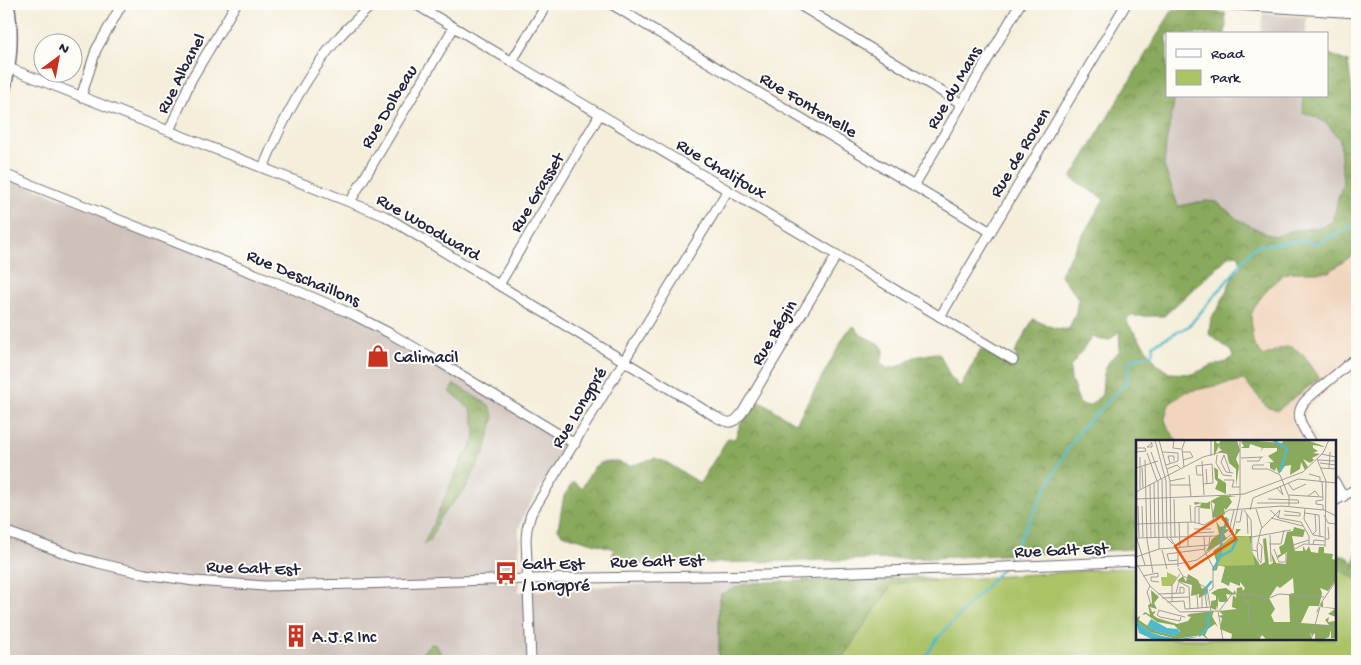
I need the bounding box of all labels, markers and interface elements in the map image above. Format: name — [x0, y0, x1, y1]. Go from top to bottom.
street label: Rue Albanel — [153, 30, 211, 118]
north arrow — [32, 32, 82, 82]
legend — [1166, 32, 1328, 98]
text: N — [55, 39, 72, 59]
street label: Rue du Mans — [923, 42, 988, 133]
text: Road — [1211, 46, 1245, 64]
street label: Rue Dolbeau — [357, 61, 424, 153]
street label: Rue Fontenelle — [755, 69, 861, 144]
text: Park — [1210, 70, 1241, 88]
street label: Rue de Rouen — [986, 104, 1056, 202]
street label: Rue Chalifoux — [672, 135, 770, 206]
street label: Rue Grasset — [506, 148, 571, 237]
street label: Rue Woodward — [372, 190, 485, 267]
street label: Rue Deschaillons — [243, 246, 364, 313]
street label: Rue Bégin — [747, 296, 803, 370]
shop icon: Calimacil — [365, 343, 391, 369]
place label: Calimacil — [394, 348, 458, 369]
street label: Rue Longpré — [548, 363, 613, 453]
inset map — [1136, 440, 1336, 640]
street label: Rue Galt Est — [1014, 539, 1110, 564]
street label: Rue Galt Est — [610, 551, 706, 574]
place label: Galt Est / Longpré — [522, 555, 591, 597]
street label: Rue Galt Est — [206, 557, 302, 582]
bus stop icon: Galt Est / Longpré — [493, 560, 519, 586]
building icon: A.J.R Inc — [283, 623, 309, 649]
place label: A.J.R Inc — [312, 628, 377, 649]

